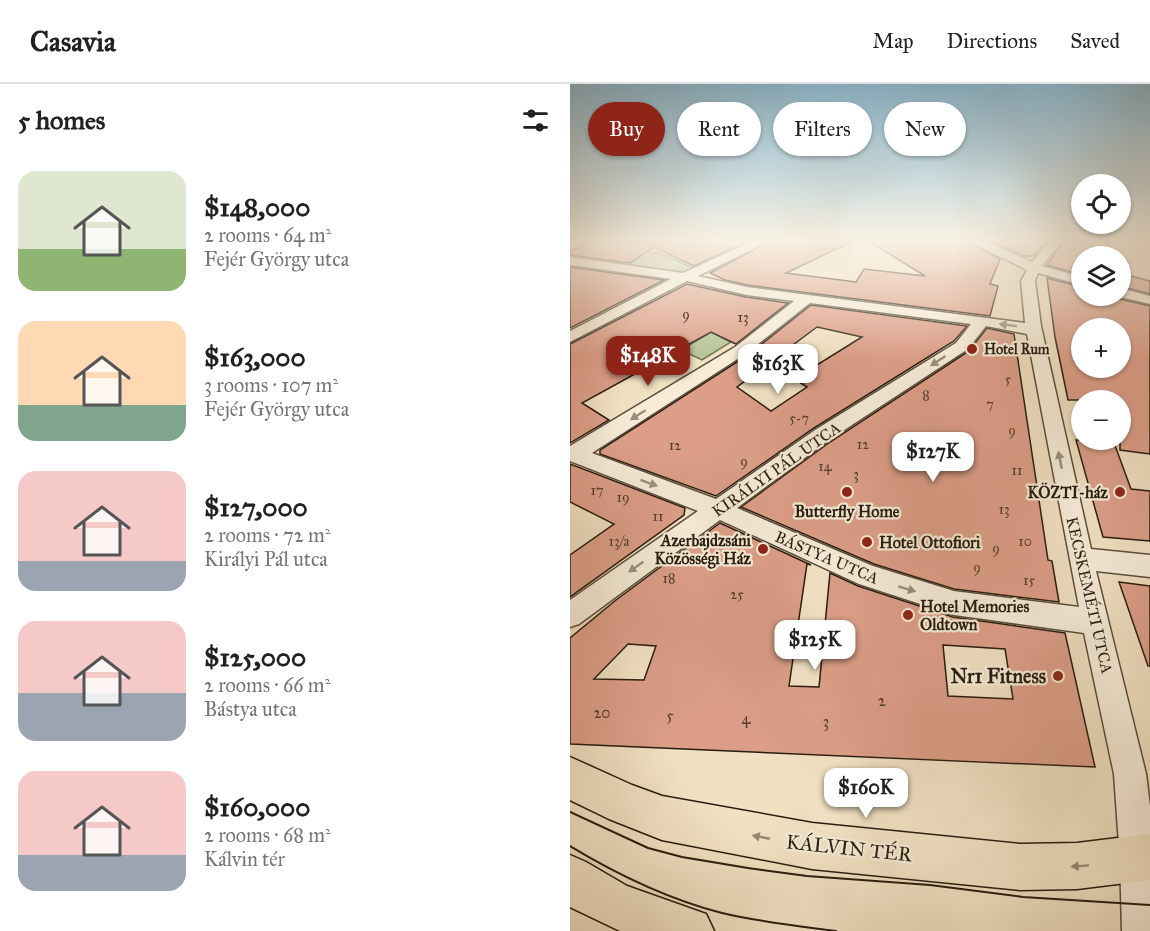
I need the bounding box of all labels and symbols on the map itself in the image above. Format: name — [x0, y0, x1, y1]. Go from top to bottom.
house number: 9 — [682, 306, 690, 323]
house number: 13 — [737, 309, 749, 326]
one-way arrow — [998, 321, 1017, 330]
pin: $148K — [606, 336, 690, 387]
place label: Hotel Rum — [984, 341, 1050, 358]
marker: Hotel Rum — [965, 342, 979, 356]
pin: $163K — [736, 344, 820, 395]
one-way arrow — [930, 355, 946, 366]
house number: 5 — [1005, 371, 1012, 388]
house number: 8 — [922, 387, 930, 404]
house number: 7 — [986, 396, 994, 413]
one-way arrow — [630, 409, 646, 420]
house number: 5-7 — [789, 410, 809, 427]
street label: KIRÁLYI PÁL UTCA — [708, 417, 844, 521]
house number: 9 — [1008, 422, 1016, 439]
pin: $127K — [891, 432, 975, 483]
house number: 12 — [857, 436, 869, 453]
house number: 12 — [669, 437, 681, 454]
one-way arrow — [1055, 451, 1064, 470]
house number: 9 — [740, 453, 748, 470]
house number: 14 — [818, 458, 833, 475]
house number: 11 — [1011, 462, 1023, 479]
house number: 3 — [853, 466, 859, 483]
one-way arrow — [640, 478, 658, 488]
house number: 17 — [590, 482, 604, 499]
place label: KÖZTI-ház — [1028, 482, 1109, 502]
marker: Butterfly Home — [840, 485, 854, 499]
marker: KÖZTI-ház — [1113, 485, 1127, 499]
house number: 19 — [617, 489, 629, 506]
house number: 13 — [998, 501, 1010, 518]
place label: Butterfly Home — [795, 502, 900, 522]
house number: 11 — [652, 508, 664, 525]
street label: KECSKEMÉTI UTCA — [1062, 514, 1119, 676]
street label: BÁSTYA UTCA — [772, 526, 882, 588]
place label: Azerbajdzsáni Közösségi Ház — [654, 531, 752, 569]
house number: 13/a — [609, 533, 629, 550]
place label: Hotel Ottofiori — [879, 533, 981, 552]
house number: 10 — [1018, 533, 1032, 550]
marker: Hotel Ottofiori — [860, 535, 874, 549]
house number: 9 — [992, 540, 1000, 557]
marker: Azerbajdzsáni Közösségi Ház — [756, 542, 770, 556]
house number: 9 — [973, 559, 981, 576]
one-way arrow — [629, 561, 645, 573]
house number: 18 — [663, 570, 675, 587]
house number: 15 — [1023, 572, 1035, 589]
one-way arrow — [898, 584, 916, 594]
house number: 25 — [730, 586, 744, 603]
place label: Hotel Memories Oldtown — [920, 597, 1029, 634]
marker: Hotel Memories Oldtown — [901, 608, 915, 622]
pin: $125K — [773, 620, 857, 671]
place label: Nr1 Fitness — [950, 664, 1047, 688]
marker: Nr1 Fitness — [1051, 669, 1065, 683]
house number: 2 — [878, 691, 886, 710]
house number: 20 — [593, 703, 611, 722]
house number: 5 — [666, 706, 674, 725]
house number: 4 — [742, 709, 752, 728]
house number: 3 — [823, 712, 829, 731]
pin: $160K — [824, 768, 908, 819]
street label: KÁLVIN TÉR — [785, 827, 914, 867]
one-way arrow — [751, 832, 770, 841]
one-way arrow — [1070, 861, 1089, 870]

